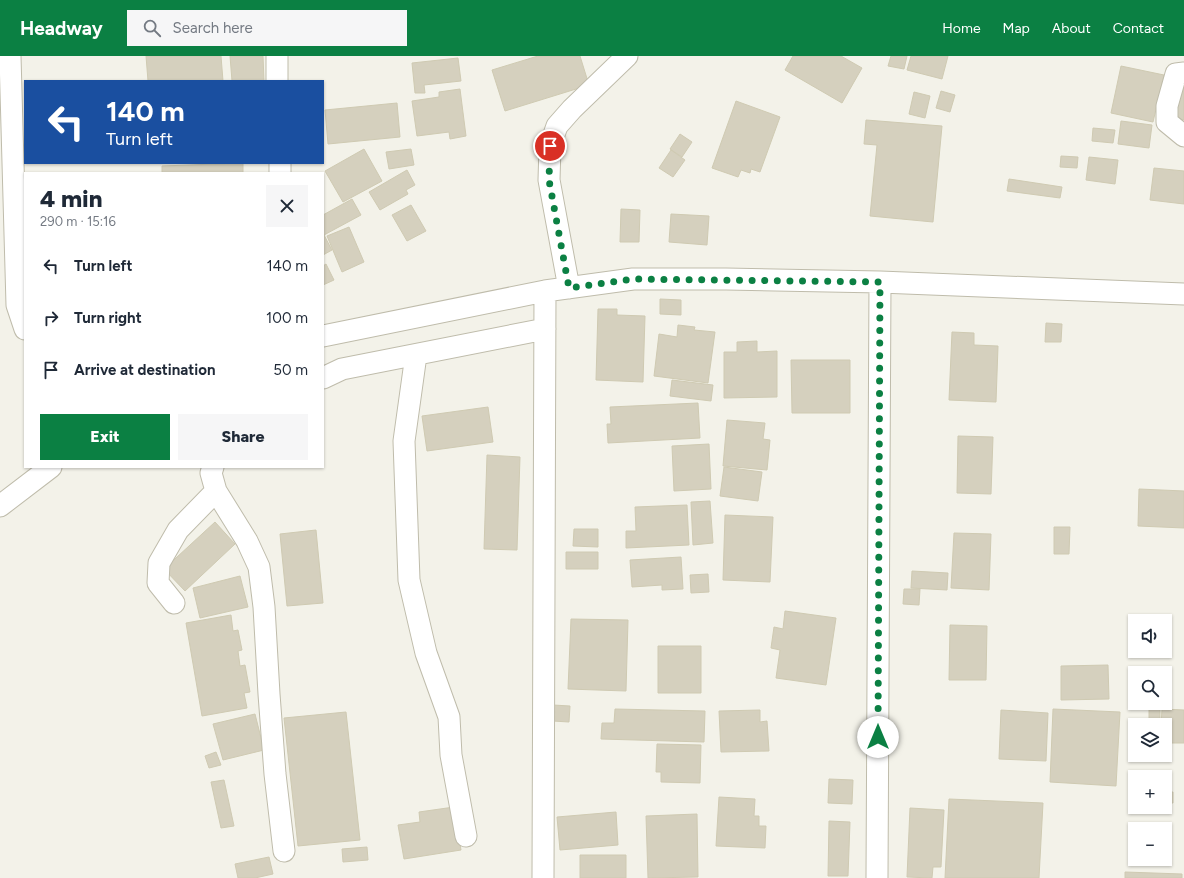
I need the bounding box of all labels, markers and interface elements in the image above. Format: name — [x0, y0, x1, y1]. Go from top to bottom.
search box — [127, 10, 407, 46]
text: Headway — [20, 17, 103, 40]
icon: search — [141, 17, 163, 39]
text: Search here — [173, 19, 253, 37]
text: Home — [942, 20, 981, 37]
text: Map — [1003, 20, 1030, 37]
text: About — [1052, 20, 1091, 37]
text: Contact — [1113, 20, 1164, 37]
text: 140 m — [106, 94, 185, 128]
icon: left — [40, 96, 92, 148]
text: Turn left — [106, 128, 173, 150]
pin — [533, 129, 567, 163]
icon: arrive — [539, 135, 561, 157]
text: 4 min — [40, 184, 102, 213]
button: close — [266, 185, 308, 227]
text: 290 m · 15:16 — [40, 214, 116, 229]
icon: left — [40, 255, 62, 277]
text: Turn left — [74, 257, 132, 275]
text: 140 m — [266, 257, 308, 275]
icon: right — [40, 307, 62, 329]
text: Turn right — [74, 309, 142, 327]
text: 100 m — [266, 309, 308, 327]
icon: arrive — [40, 359, 62, 381]
text: Arrive at destination — [74, 361, 215, 379]
text: 50 m — [273, 361, 308, 379]
button: Exit — [40, 414, 170, 460]
button: Share — [178, 414, 308, 460]
map controls — [1128, 614, 1172, 866]
button: sound — [1128, 614, 1172, 658]
button: search — [1128, 666, 1172, 710]
position arrow — [857, 716, 899, 758]
button: layers — [1128, 718, 1172, 762]
button: + — [1128, 770, 1172, 814]
button: − — [1128, 822, 1172, 866]

